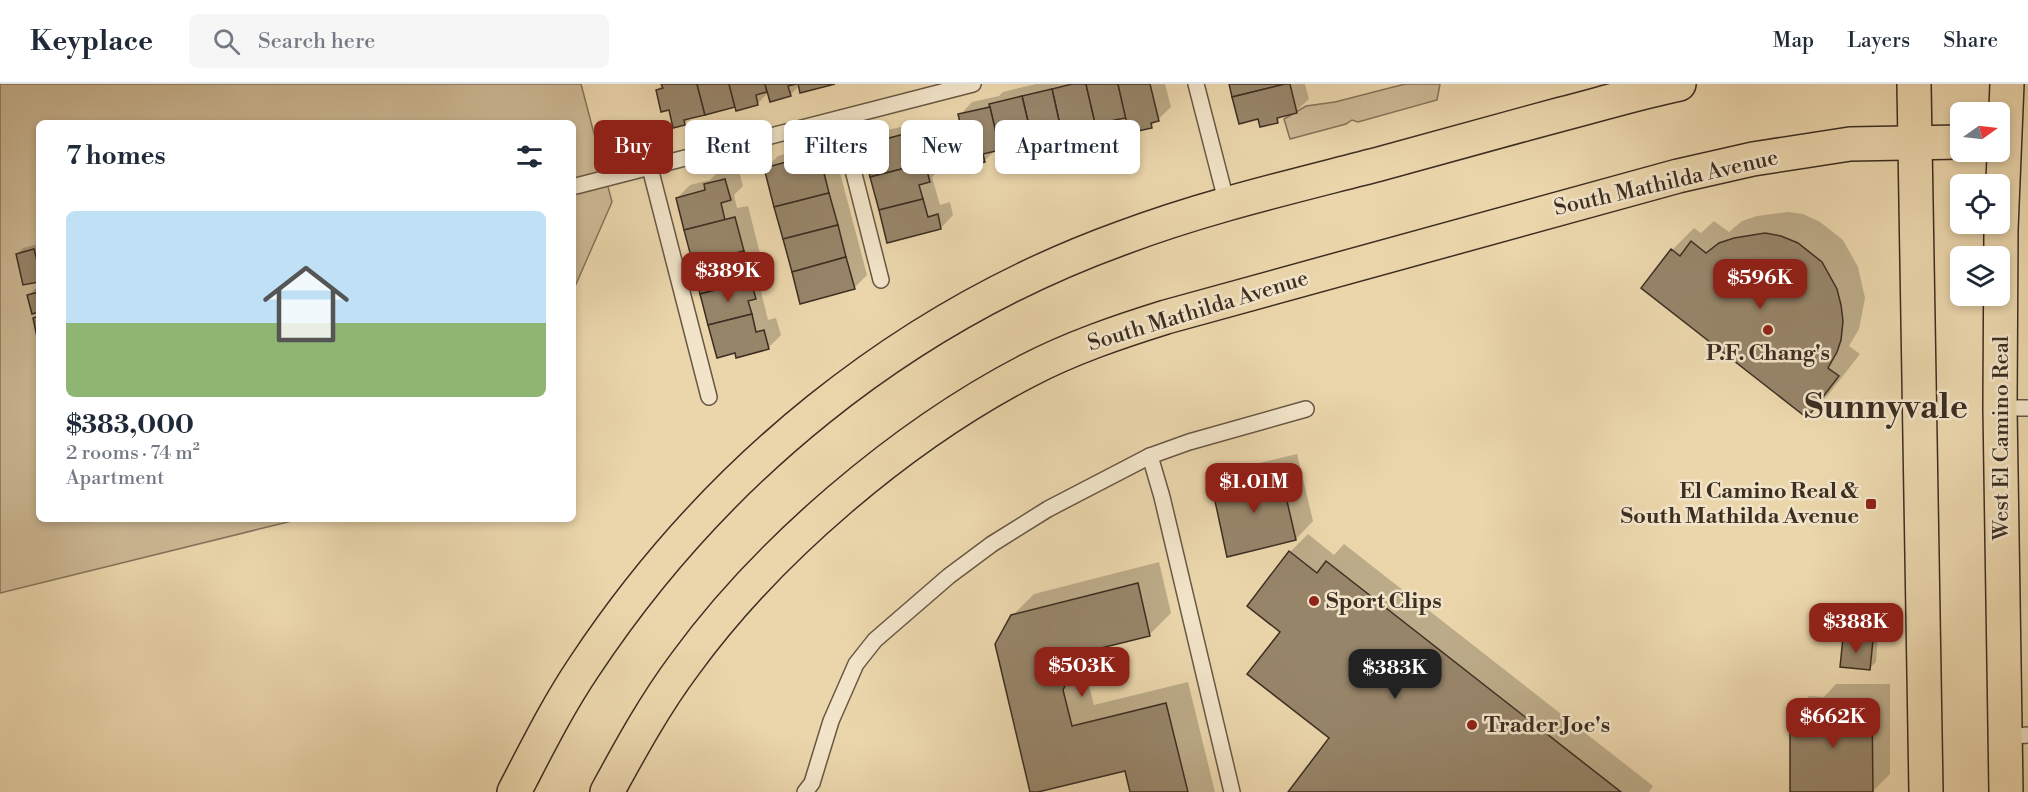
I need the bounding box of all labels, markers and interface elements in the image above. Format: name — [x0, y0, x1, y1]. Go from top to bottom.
search box — [189, 14, 609, 68]
text: Keyplace — [30, 24, 153, 59]
icon: search — [210, 25, 243, 58]
text: Search here — [258, 28, 375, 55]
text: Map — [1773, 28, 1814, 54]
text: Layers — [1847, 28, 1910, 54]
text: Share — [1943, 28, 1998, 54]
north arrow — [1950, 102, 2010, 162]
map controls — [1950, 102, 2010, 306]
chip: Buy — [594, 120, 673, 174]
chip: Rent — [685, 120, 772, 174]
chip: Filters — [784, 120, 889, 174]
chip: New — [901, 120, 983, 174]
chip: Apartment — [995, 120, 1140, 174]
text: 7 homes — [66, 140, 166, 172]
icon: filters — [513, 140, 546, 173]
street label: South Mathilda Avenue — [1551, 144, 1781, 222]
button: locate — [1950, 174, 2010, 234]
button: layers — [1950, 246, 2010, 306]
icon: home — [252, 250, 360, 358]
pin: $389K — [686, 252, 770, 303]
text: $389K — [695, 259, 761, 284]
pin: $596K — [1718, 259, 1802, 310]
street label: South Mathilda Avenue — [1084, 265, 1312, 357]
text: $596K — [1727, 266, 1793, 291]
marker: P.F. Chang's — [1761, 323, 1775, 337]
street label: West El Camino Real — [1988, 335, 2015, 541]
place label: P.F. Chang's — [1706, 340, 1830, 367]
district label: Sunnyvale — [1804, 387, 1968, 429]
text: $383,000 — [66, 409, 194, 441]
text: 2 rooms · 74 m² — [66, 441, 200, 466]
pin: $1.01M — [1205, 463, 1303, 514]
text: Apartment — [66, 466, 164, 491]
text: $1.01M — [1219, 470, 1289, 495]
place label: El Camino Real & South Mathilda Avenue — [1621, 478, 1860, 530]
marker: El Camino Real & South Mathilda Avenue — [1864, 497, 1878, 511]
place label: Sport Clips — [1326, 588, 1442, 615]
marker: Sport Clips — [1307, 594, 1321, 608]
pin: $388K — [1814, 603, 1898, 654]
text: $388K — [1823, 610, 1889, 635]
pin: $503K — [1040, 647, 1124, 698]
pin: $383K — [1353, 649, 1437, 700]
text: $503K — [1048, 654, 1116, 679]
text: $383K — [1363, 656, 1427, 681]
pin: $662K — [1791, 698, 1875, 749]
text: $662K — [1800, 705, 1866, 730]
place label: Trader Joe's — [1484, 712, 1610, 739]
marker: Trader Joe's — [1465, 718, 1479, 732]

